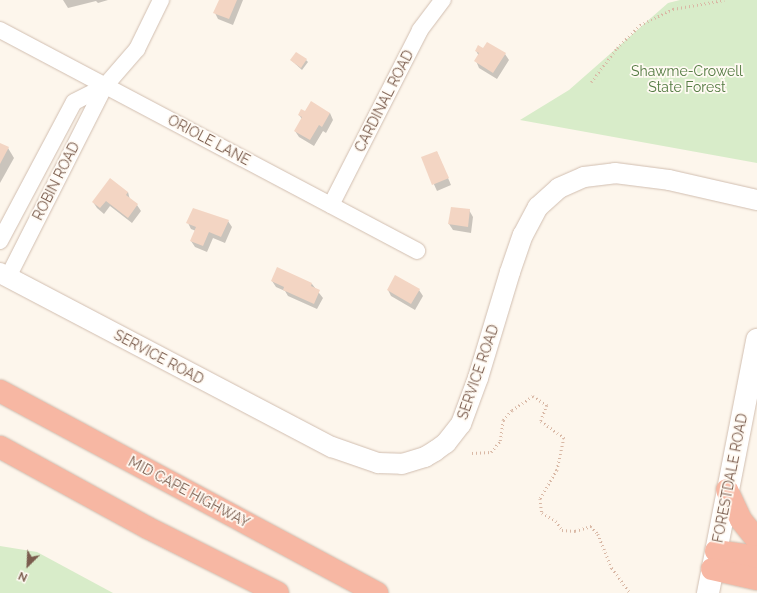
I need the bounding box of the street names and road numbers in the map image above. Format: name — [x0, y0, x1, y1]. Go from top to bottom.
street label: CARDINAL ROAD — [351, 47, 417, 155]
street label: ORIOLE LANE — [165, 111, 253, 169]
street label: ROBIN ROAD — [29, 139, 83, 223]
street label: SERVICE ROAD — [454, 322, 502, 422]
street label: SERVICE ROAD — [111, 326, 207, 388]
street label: FORESTDALE ROAD — [709, 412, 751, 544]
street label: MID CAPE HIGHWAY — [126, 453, 252, 531]

